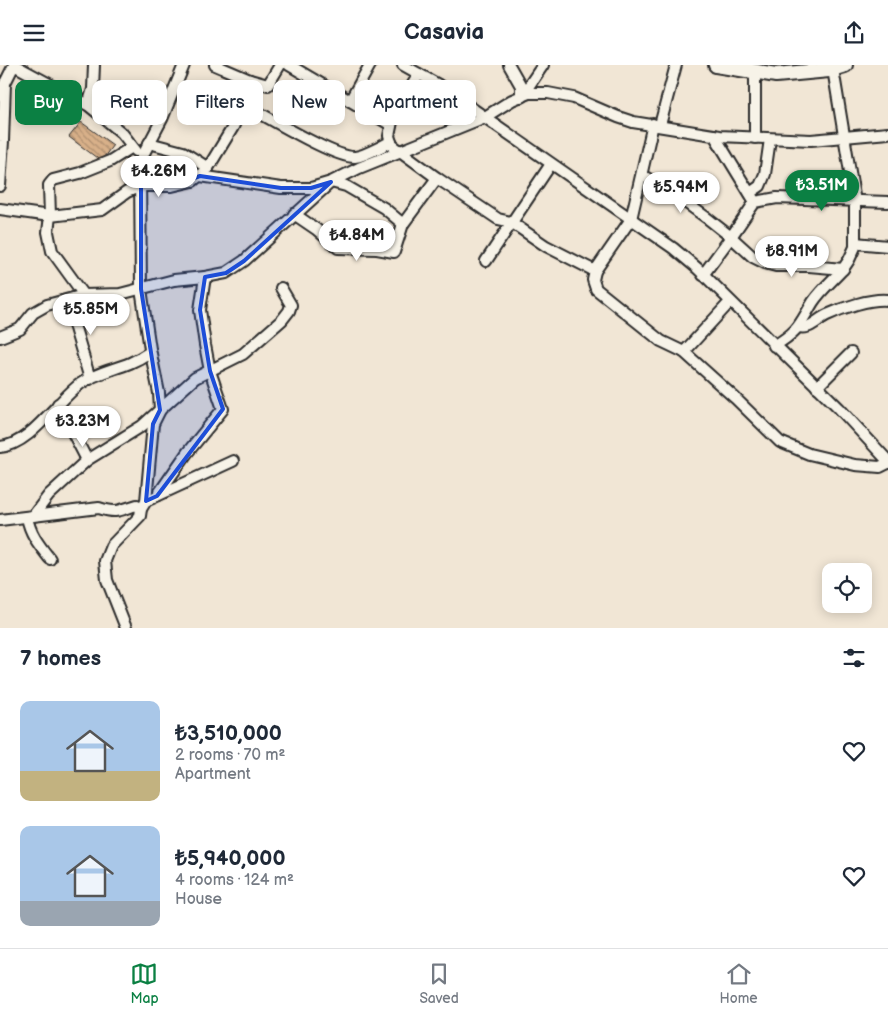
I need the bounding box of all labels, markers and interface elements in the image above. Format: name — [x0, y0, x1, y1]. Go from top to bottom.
icon: menu — [20, 19, 48, 47]
text: Casavia — [404, 19, 484, 46]
icon: share — [840, 19, 868, 47]
chip: Buy — [15, 80, 82, 125]
chip: Rent — [92, 80, 167, 125]
chip: Filters — [177, 80, 263, 125]
chip: New — [273, 80, 345, 125]
chip: Apartment — [355, 80, 476, 125]
pin: ₺4.26M — [118, 155, 200, 198]
text: ₺4.26M — [131, 162, 187, 181]
pin: ₺3.51M — [781, 169, 863, 212]
pin: ₺5.94M — [640, 171, 722, 214]
text: ₺3.51M — [796, 176, 848, 195]
text: ₺5.94M — [654, 178, 708, 197]
pin: ₺4.84M — [316, 219, 398, 262]
text: ₺4.84M — [330, 226, 384, 245]
pin: ₺8.91M — [751, 235, 833, 278]
text: ₺8.91M — [766, 242, 818, 261]
pin: ₺5.85M — [50, 293, 132, 336]
text: ₺5.85M — [64, 300, 118, 319]
pin: ₺3.23M — [42, 405, 124, 448]
text: ₺3.23M — [56, 412, 110, 431]
map controls — [822, 563, 872, 613]
button: locate — [822, 563, 872, 613]
icon: filters — [840, 644, 868, 672]
text: 7 homes — [20, 646, 101, 671]
icon: home — [60, 721, 120, 781]
text: ₺3,510,000 — [175, 721, 282, 746]
icon: heart — [840, 737, 868, 765]
text: 2 rooms · 70 m² — [175, 746, 285, 765]
text: Apartment — [175, 765, 251, 784]
icon: home — [60, 846, 120, 906]
text: ₺5,940,000 — [175, 846, 285, 871]
icon: heart — [840, 862, 868, 890]
text: 4 rooms · 124 m² — [175, 871, 294, 890]
text: House — [175, 890, 222, 909]
tab: Map — [130, 960, 159, 1007]
tab: Saved — [419, 960, 459, 1007]
tab: Home — [720, 960, 758, 1007]

